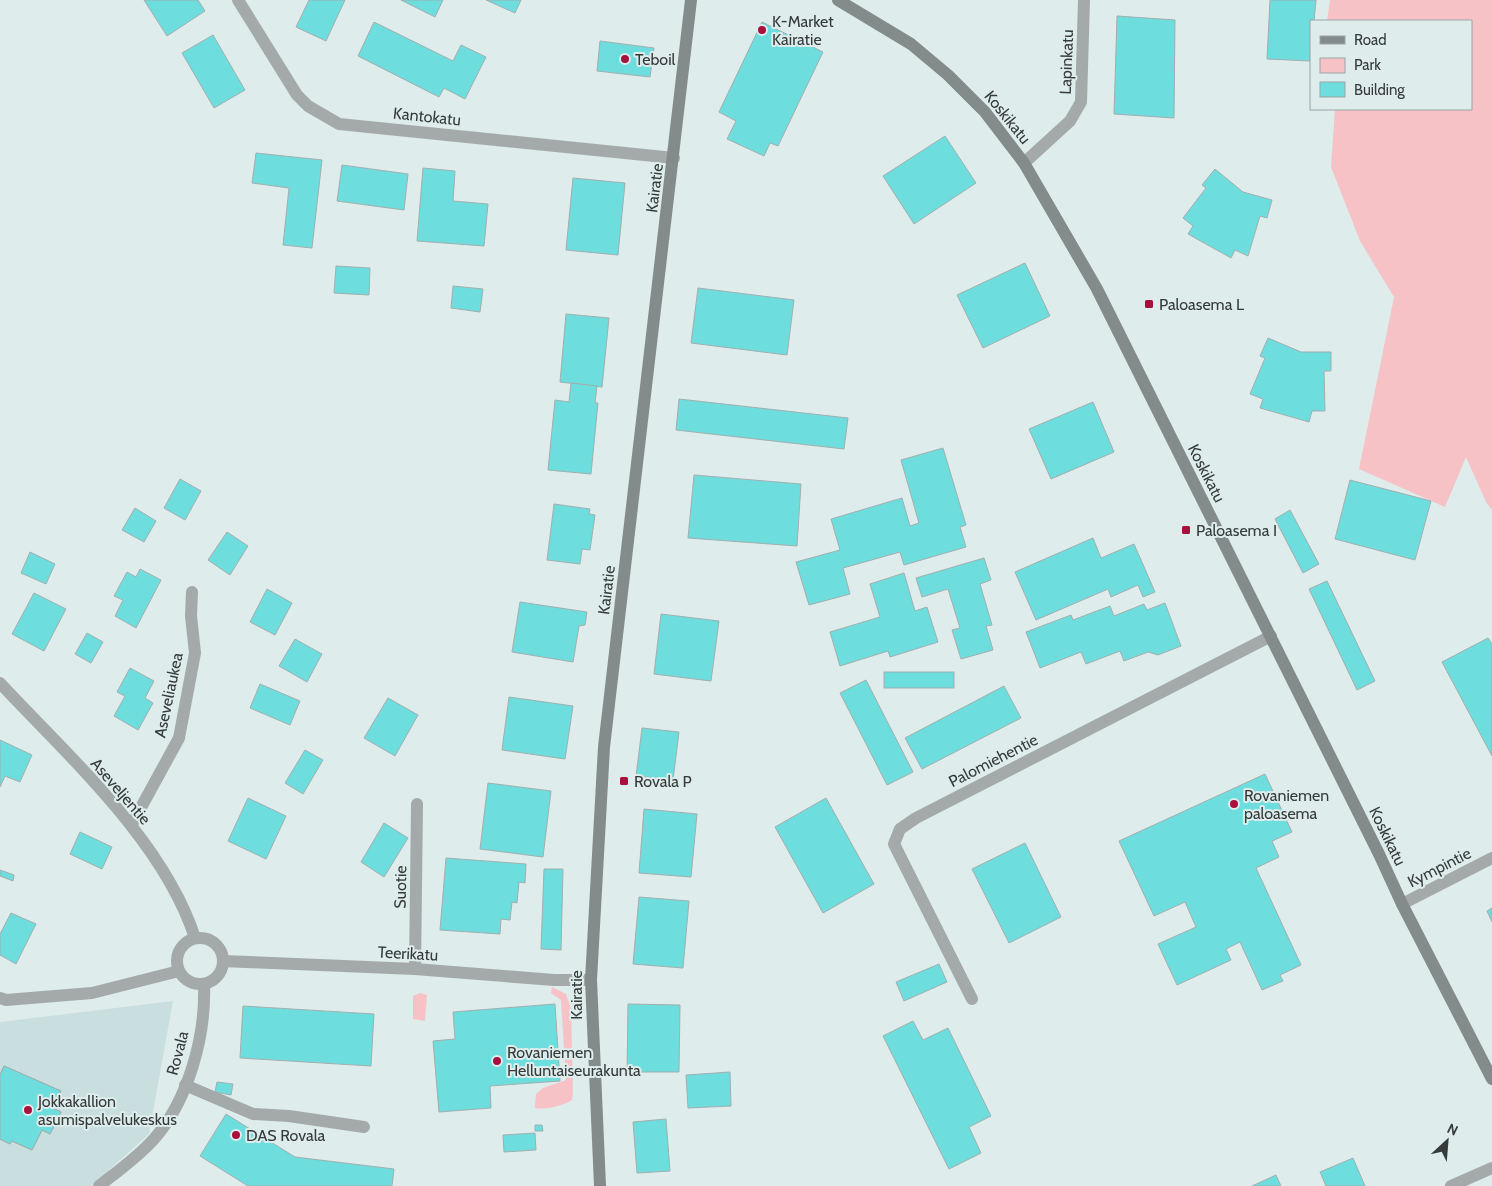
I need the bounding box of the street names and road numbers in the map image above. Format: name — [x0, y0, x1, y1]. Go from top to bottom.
street label: Lapinkatu — [1056, 29, 1077, 95]
street label: Koskikatu — [980, 87, 1035, 148]
street label: Kantokatu — [392, 103, 462, 130]
street label: Kairatie — [642, 162, 667, 214]
street label: Koskikatu — [1184, 441, 1229, 506]
street label: Kairatie — [594, 564, 619, 616]
street label: Aseveliaukea — [150, 651, 187, 739]
street label: Palomiehentie — [946, 730, 1041, 791]
street label: Aseveljentie — [87, 754, 155, 828]
street label: Koskikatu — [1365, 804, 1410, 869]
street label: Kympintie — [1404, 843, 1474, 891]
street label: Suotie — [391, 865, 410, 909]
street label: Teerikatu — [377, 942, 439, 965]
street label: Kairatie — [567, 970, 586, 1020]
street label: Rovala — [162, 1029, 193, 1077]

